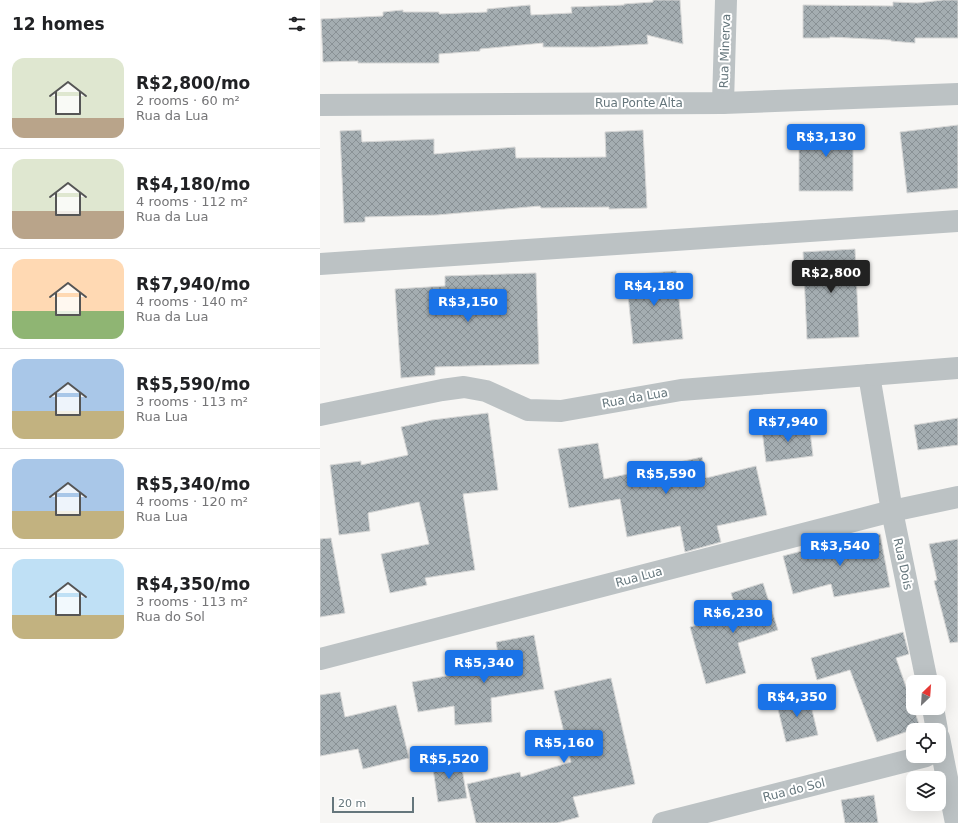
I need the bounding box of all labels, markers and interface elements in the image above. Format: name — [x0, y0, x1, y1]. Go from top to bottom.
icon: filters — [286, 13, 308, 35]
street label: Rua Minerva — [717, 13, 733, 89]
text: 12 homes — [12, 14, 105, 34]
text: R$2,800/mo — [136, 73, 250, 93]
icon: home — [44, 74, 92, 122]
text: 2 rooms · 60 m² — [136, 93, 240, 108]
street label: Rua Ponte Alta — [595, 96, 683, 110]
text: Rua da Lua — [136, 108, 208, 123]
pin: R$3,130 — [789, 124, 863, 158]
text: R$3,130 — [796, 129, 856, 144]
text: R$4,180/mo — [136, 174, 250, 194]
icon: home — [44, 175, 92, 223]
text: 4 rooms · 112 m² — [136, 194, 248, 209]
text: Rua da Lua — [136, 209, 208, 224]
pin: R$2,800 — [794, 260, 868, 294]
text: R$2,800 — [801, 265, 861, 280]
pin: R$4,180 — [617, 273, 691, 307]
text: R$7,940/mo — [136, 274, 250, 294]
icon: home — [44, 275, 92, 323]
text: R$4,180 — [624, 278, 684, 293]
pin: R$3,150 — [431, 289, 505, 323]
text: 4 rooms · 140 m² — [136, 294, 248, 309]
text: R$3,150 — [438, 294, 498, 309]
text: Rua da Lua — [136, 309, 208, 324]
text: R$5,590/mo — [136, 374, 250, 394]
icon: home — [44, 375, 92, 423]
street label: Rua da Lua — [601, 385, 669, 411]
text: 3 rooms · 113 m² — [136, 394, 248, 409]
text: Rua Lua — [136, 409, 188, 424]
pin: R$7,940 — [751, 409, 825, 443]
text: R$7,940 — [758, 414, 818, 429]
pin: R$5,590 — [629, 461, 703, 495]
text: R$5,590 — [636, 466, 696, 481]
text: R$5,340/mo — [136, 474, 250, 494]
icon: home — [44, 475, 92, 523]
text: 4 rooms · 120 m² — [136, 494, 248, 509]
text: Rua Lua — [136, 509, 188, 524]
pin: R$3,540 — [803, 533, 877, 567]
street label: Rua Dois — [891, 537, 915, 591]
text: R$3,540 — [810, 538, 870, 553]
street label: Rua Lua — [614, 564, 664, 590]
text: R$4,350/mo — [136, 574, 250, 594]
icon: home — [44, 575, 92, 623]
text: 3 rooms · 113 m² — [136, 594, 248, 609]
pin: R$6,230 — [696, 600, 770, 634]
text: R$6,230 — [703, 605, 763, 620]
text: Rua do Sol — [136, 609, 205, 624]
pin: R$5,340 — [447, 650, 521, 684]
text: R$5,340 — [454, 655, 514, 670]
north arrow — [906, 675, 946, 715]
map controls — [906, 675, 946, 811]
pin: R$4,350 — [760, 684, 834, 718]
text: R$4,350 — [767, 689, 827, 704]
button: locate — [906, 723, 946, 763]
pin: R$5,160 — [527, 730, 601, 764]
text: R$5,160 — [534, 735, 594, 750]
pin: R$5,520 — [412, 746, 486, 780]
text: R$5,520 — [419, 751, 479, 766]
button: layers — [906, 771, 946, 811]
street label: Rua do Sol — [761, 776, 827, 804]
scale bar — [332, 795, 414, 814]
text: 20 m — [338, 797, 366, 810]

